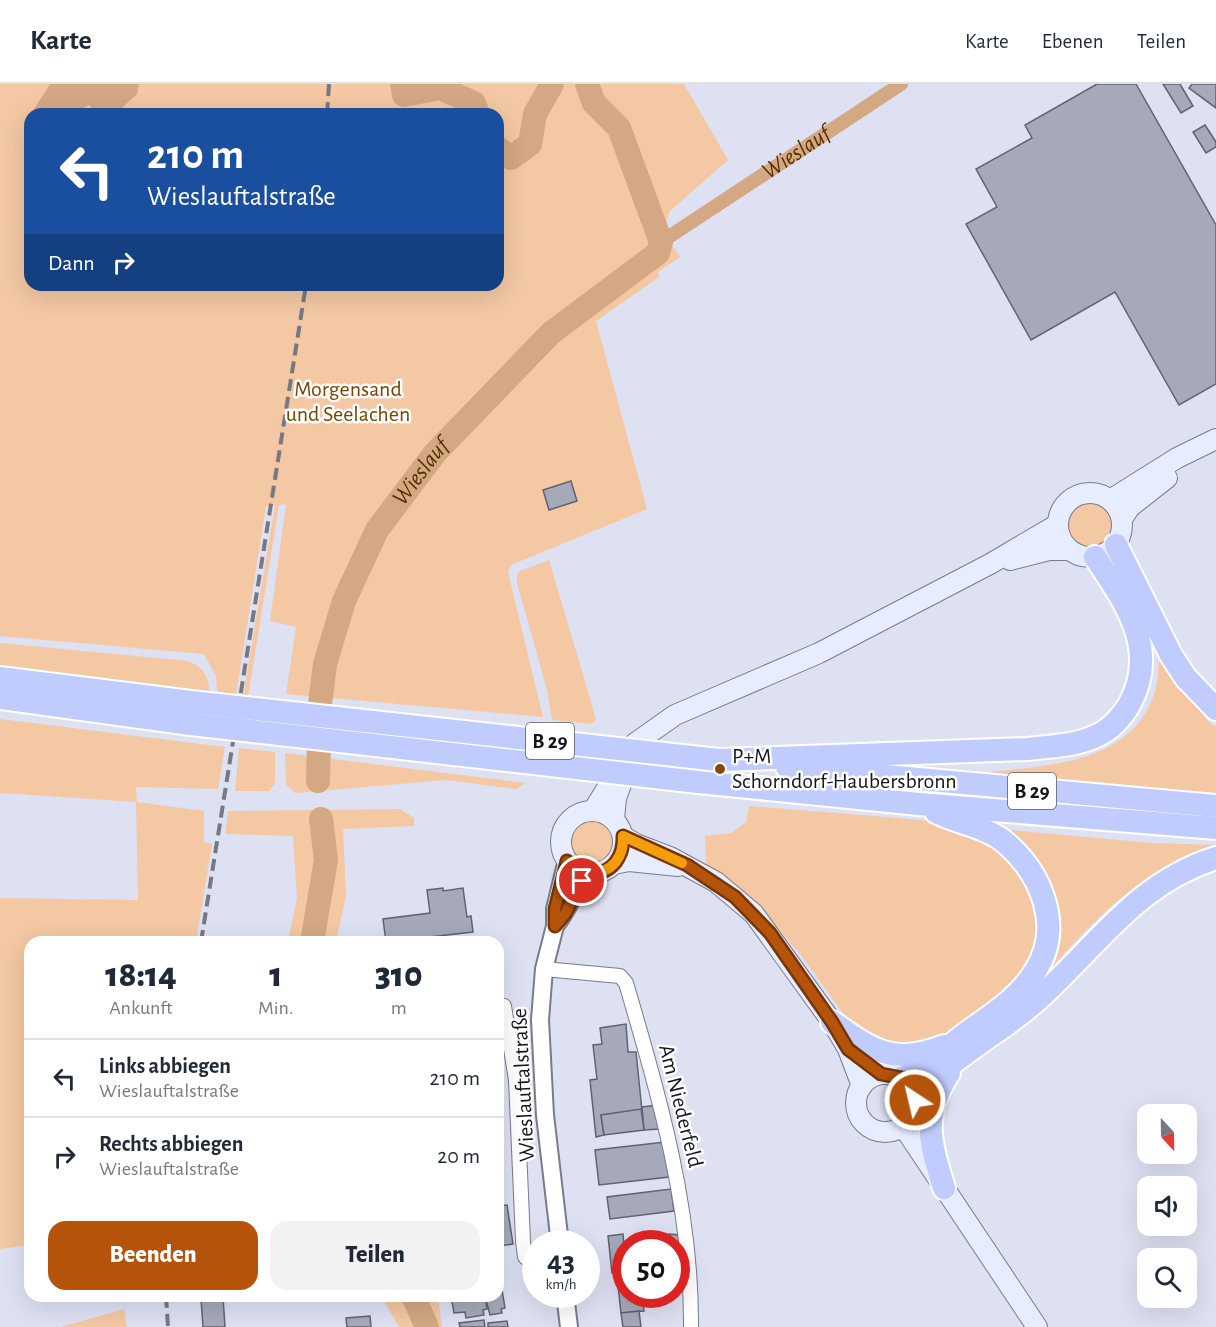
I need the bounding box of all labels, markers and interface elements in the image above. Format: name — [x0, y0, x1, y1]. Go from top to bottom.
text: Karte — [30, 27, 92, 55]
text: Karte — [965, 31, 1009, 52]
text: Ebenen — [1042, 31, 1104, 52]
text: Teilen — [1137, 31, 1186, 52]
water label: Wieslauf — [758, 119, 838, 184]
icon: left — [48, 132, 126, 210]
text: 210 m — [147, 134, 244, 176]
text: Wieslauftalstraße — [147, 183, 336, 210]
icon: right — [107, 246, 140, 279]
text: Dann — [48, 252, 95, 274]
park label: Morgensand und Seelachen — [286, 378, 410, 425]
water label: Wieslauf — [388, 431, 457, 510]
road number: B 29 — [526, 723, 574, 759]
place label: P+M Schorndorf-Haubersbronn — [732, 745, 957, 792]
marker: P+M Schorndorf-Haubersbronn — [713, 762, 727, 776]
road number: B 29 — [1008, 773, 1056, 809]
pin — [556, 855, 607, 906]
icon: arrive — [565, 864, 598, 897]
text: 18:14 — [105, 957, 177, 993]
text: 1 — [269, 957, 282, 993]
text: 310 — [375, 957, 423, 993]
text: Ankunft — [109, 998, 173, 1018]
text: Min. — [258, 998, 294, 1018]
text: m — [391, 998, 407, 1018]
street label: Wieslauftalstraße — [508, 1008, 538, 1162]
street label: Am Niederfeld — [655, 1042, 707, 1170]
text: Links abbiegen — [99, 1055, 231, 1077]
icon: left — [48, 1062, 81, 1095]
text: 210 m — [430, 1067, 480, 1089]
position arrow — [883, 1068, 947, 1132]
text: Wieslauftalstraße — [99, 1081, 239, 1101]
north arrow — [1137, 1104, 1197, 1164]
map controls — [1137, 1104, 1197, 1308]
text: Rechts abbiegen — [99, 1133, 243, 1155]
icon: right — [48, 1140, 81, 1173]
text: 20 m — [437, 1145, 480, 1167]
text: Wieslauftalstraße — [99, 1159, 239, 1179]
button: sound — [1137, 1176, 1197, 1236]
button: Beenden — [48, 1221, 258, 1290]
button: Teilen — [270, 1221, 480, 1290]
speed limit sign: 50 — [612, 1230, 690, 1308]
text: 43 — [547, 1247, 575, 1277]
button: search — [1137, 1248, 1197, 1308]
text: km/h — [546, 1277, 576, 1292]

